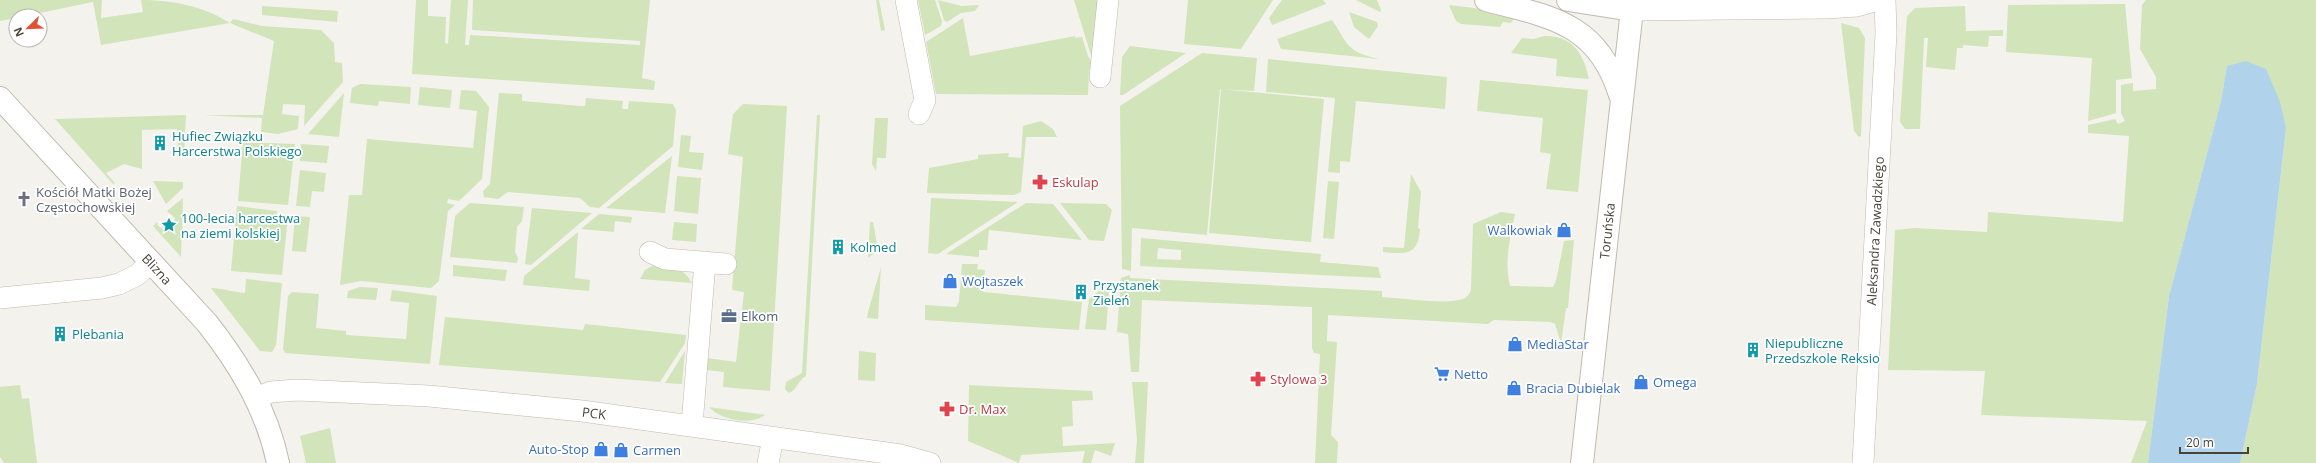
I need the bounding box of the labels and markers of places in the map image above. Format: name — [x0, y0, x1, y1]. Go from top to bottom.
place label: Hufiec Związku Harcerstwa Polskiego — [172, 127, 302, 160]
building icon: Hufiec Związku Harcerstwa Polskiego — [151, 134, 169, 152]
pharmacy icon: Eskulap — [1031, 173, 1049, 191]
place label: Eskulap — [1052, 173, 1099, 191]
place label: Kościół Matki Bożej Częstochowskiej — [36, 183, 152, 216]
church icon: Kościół Matki Bożej Częstochowskiej — [15, 190, 33, 208]
place label: 100-lecia harcestwa na ziemi kolskiej — [181, 209, 300, 242]
place icon: 100-lecia harcestwa na ziemi kolskiej — [160, 216, 178, 234]
place label: Walkowiak — [1487, 221, 1552, 239]
shop icon: Walkowiak — [1555, 221, 1573, 239]
building icon: Kolmed — [829, 238, 847, 256]
place label: Kolmed — [850, 238, 896, 256]
shop icon: Wojtaszek — [941, 272, 959, 290]
place label: Wojtaszek — [962, 272, 1024, 290]
place label: Przystanek Zieleń — [1093, 276, 1159, 309]
building icon: Przystanek Zieleń — [1072, 283, 1090, 301]
office icon: Elkom — [720, 307, 738, 325]
place label: Elkom — [741, 307, 778, 325]
building icon: Plebania — [51, 325, 69, 343]
place label: Plebania — [72, 325, 124, 343]
place label: Niepubliczne Przedszkole Reksio — [1765, 334, 1880, 367]
shop icon: MediaStar — [1506, 335, 1524, 353]
place label: MediaStar — [1527, 335, 1589, 353]
building icon: Niepubliczne Przedszkole Reksio — [1744, 341, 1762, 359]
supermarket icon: Netto — [1433, 365, 1451, 383]
place label: Netto — [1454, 365, 1488, 383]
pharmacy icon: Stylowa 3 — [1249, 370, 1267, 388]
place label: Stylowa 3 — [1270, 370, 1327, 388]
shop icon: Omega — [1632, 373, 1650, 391]
place label: Omega — [1653, 373, 1697, 391]
shop icon: Bracia Dubielak — [1505, 379, 1523, 397]
place label: Bracia Dubielak — [1526, 379, 1620, 397]
pharmacy icon: Dr. Max — [938, 400, 956, 418]
place label: Dr. Max — [959, 400, 1006, 418]
place label: Auto-Stop — [529, 440, 589, 458]
shop icon: Auto-Stop — [592, 440, 610, 458]
shop icon: Carmen — [612, 441, 630, 459]
place label: Carmen — [633, 441, 681, 459]

